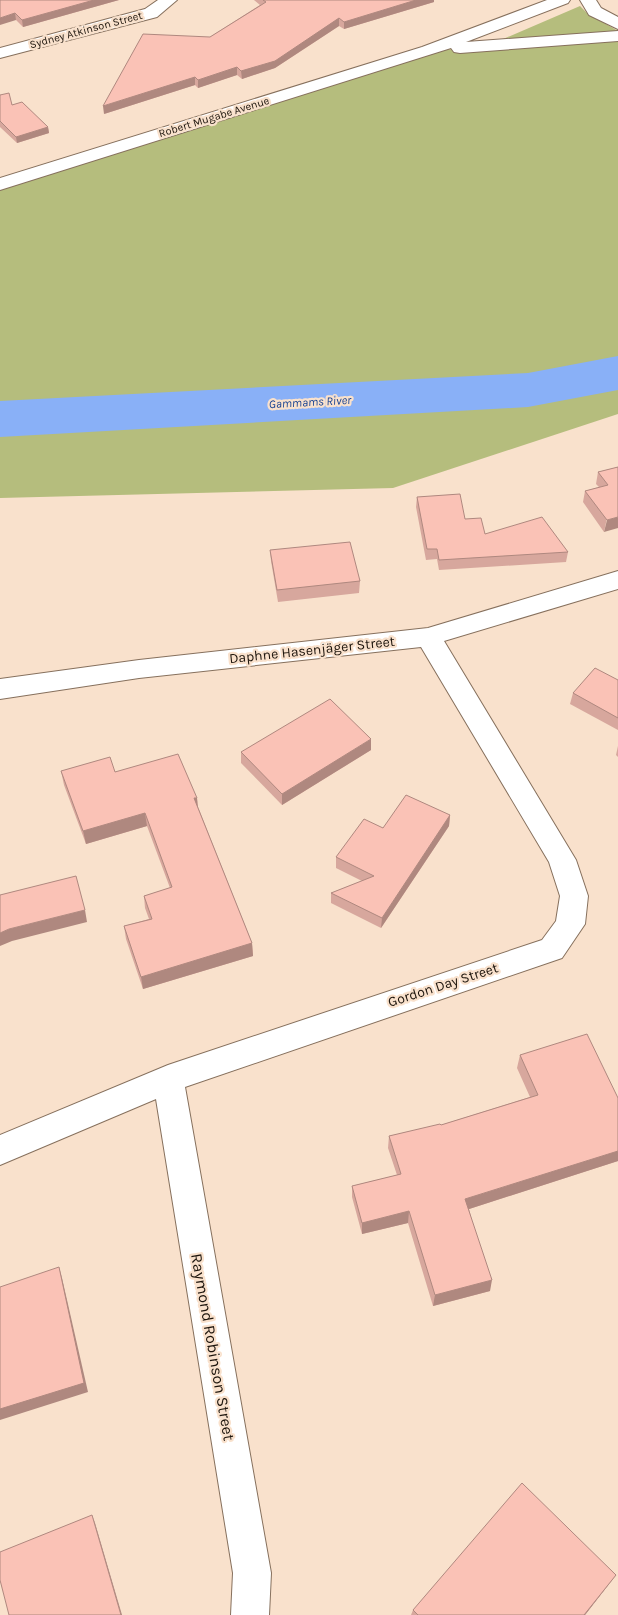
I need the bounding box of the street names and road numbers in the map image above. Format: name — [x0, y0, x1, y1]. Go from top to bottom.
street label: Sydney Atkinson Street — [28, 9, 144, 51]
street label: Robert Mugabe Avenue — [157, 94, 271, 140]
street label: Daphne Hasenjäger Street — [228, 633, 396, 667]
street label: Gordon Day Street — [386, 959, 500, 1011]
street label: Raymond Robinson Street — [187, 1252, 239, 1442]

